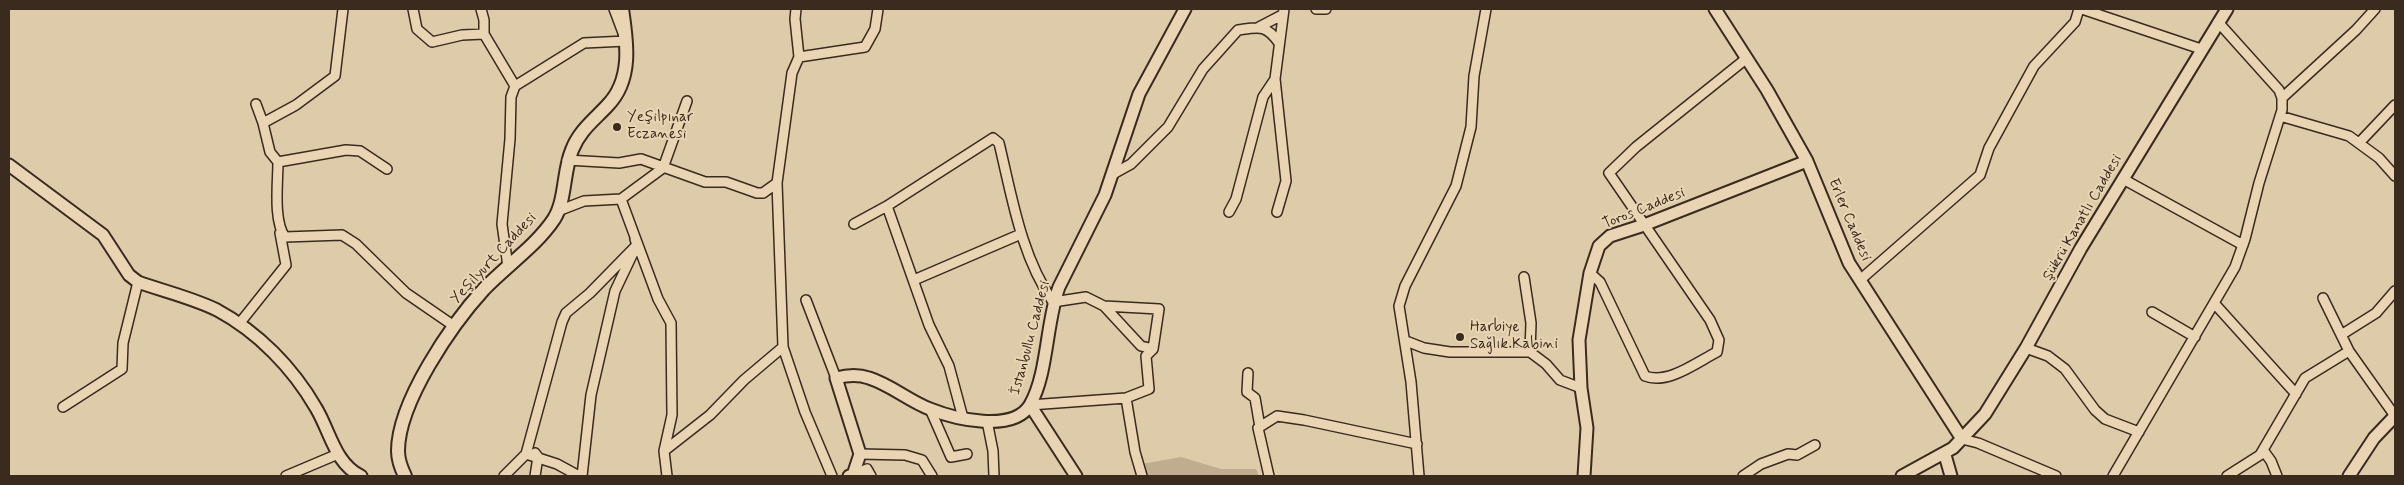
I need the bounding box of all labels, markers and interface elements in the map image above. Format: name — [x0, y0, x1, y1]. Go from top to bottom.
place label: Yeşilpınar Eczanesi — [627, 109, 693, 144]
marker: Yeşilpınar Eczanesi — [611, 121, 623, 133]
street label: Şükrü Kanatlı Caddesi — [2040, 152, 2126, 284]
street label: Erler Caddesi — [1824, 176, 1874, 264]
street label: Toros Caddesi — [1600, 184, 1688, 234]
street label: Yeşilyurt Caddesi — [447, 210, 541, 308]
street label: İstanbullu Caddesi — [1007, 279, 1055, 397]
place label: Harbiye Sağlık Kabini — [1470, 319, 1558, 354]
marker: Harbiye Sağlık Kabini — [1454, 331, 1466, 343]

